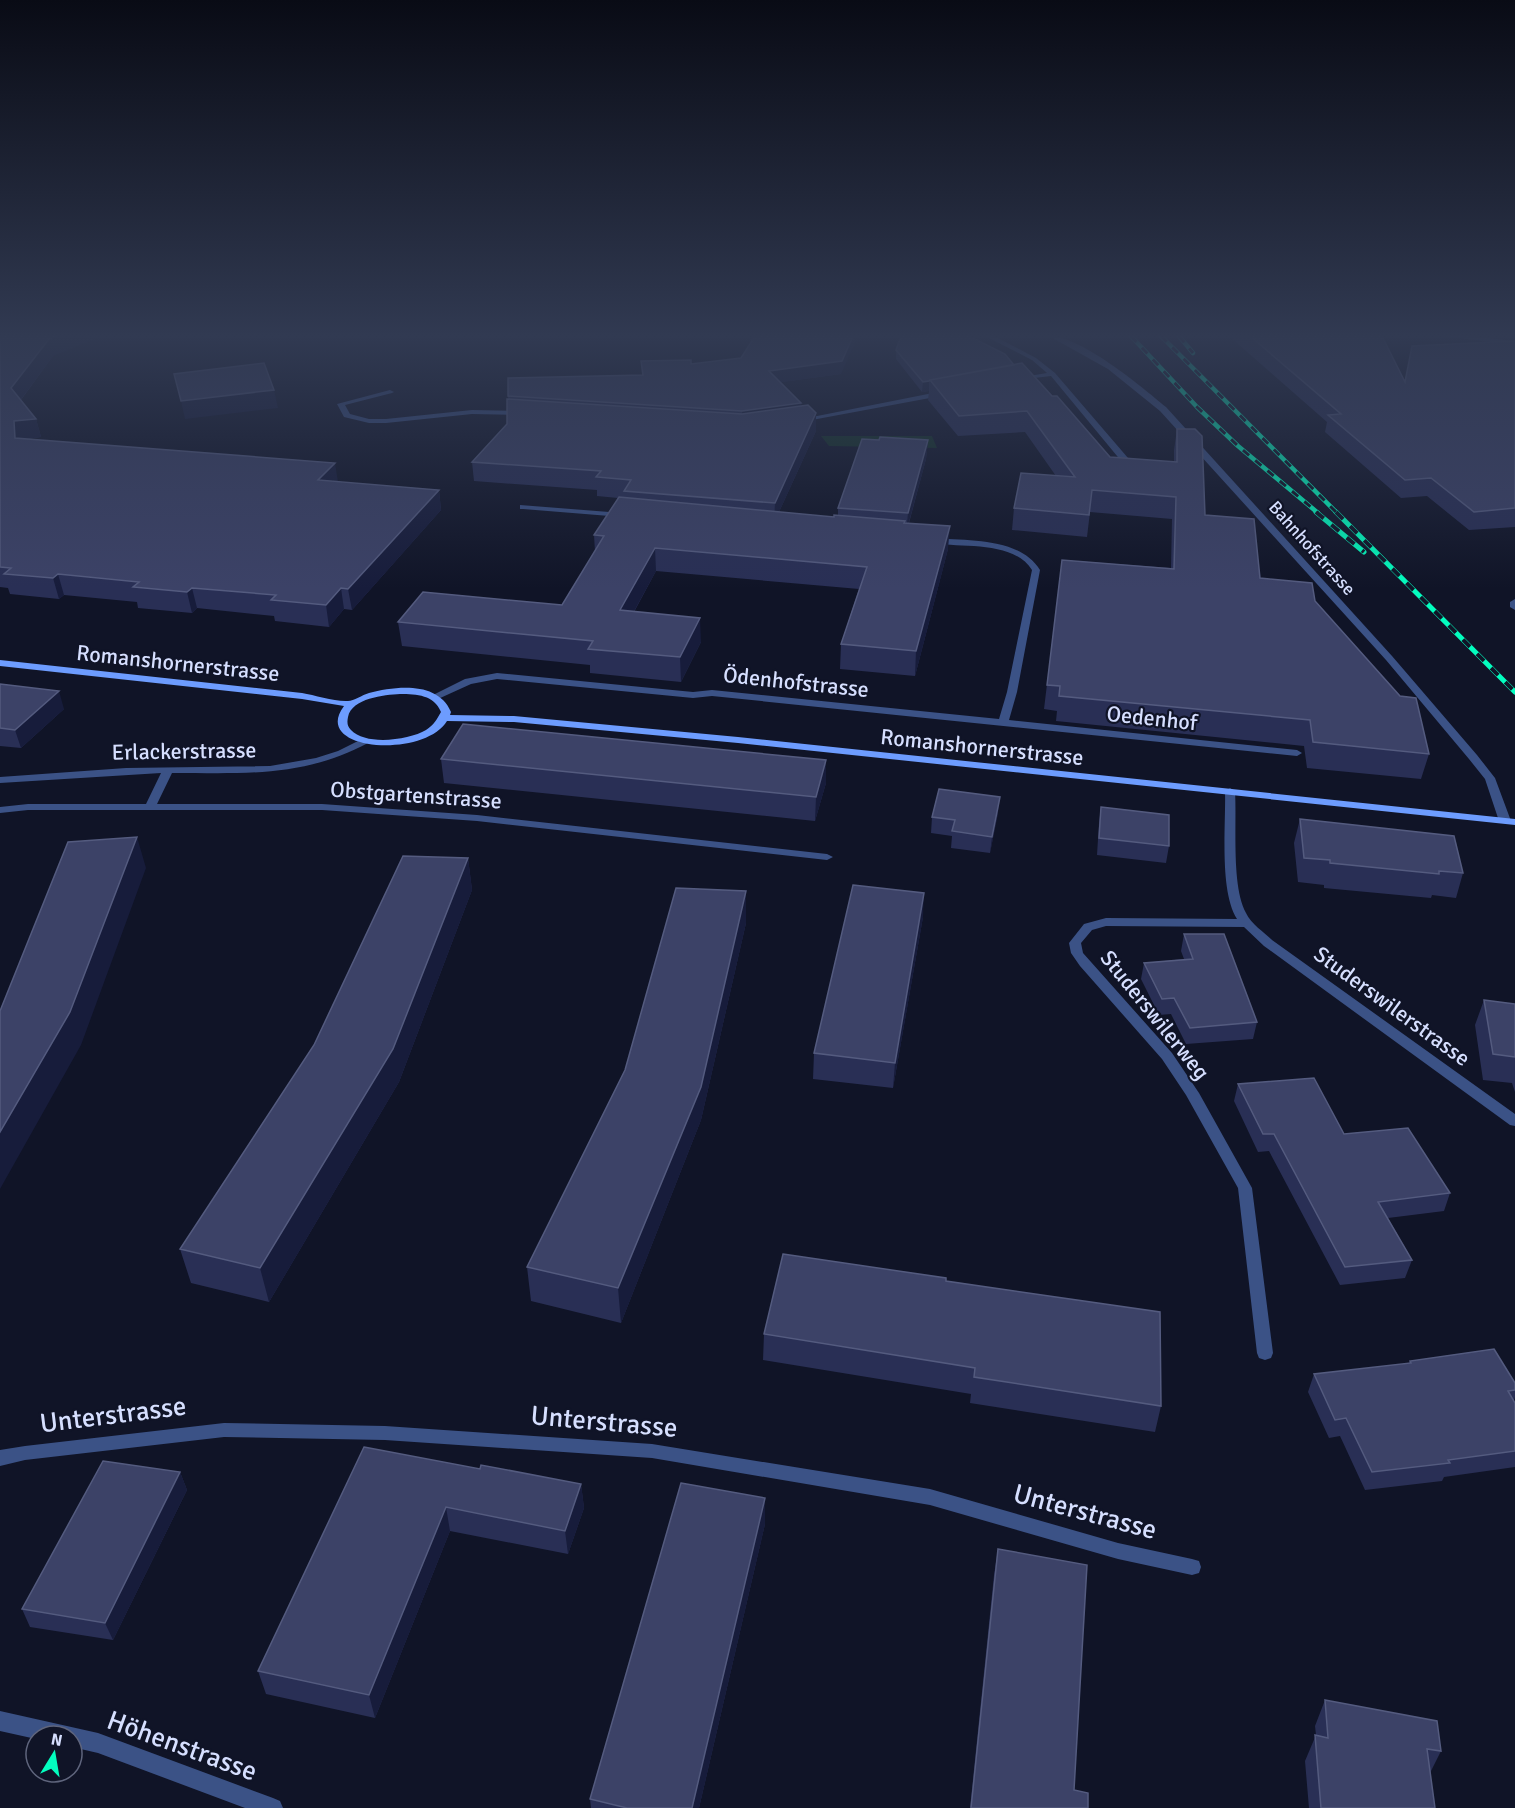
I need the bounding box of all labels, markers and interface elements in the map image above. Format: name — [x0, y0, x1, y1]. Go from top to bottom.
street label: Bahnhofstrasse — [1264, 496, 1360, 600]
street label: Romanshornerstrasse — [75, 639, 281, 687]
street label: Ödenhofstrasse — [722, 661, 870, 703]
street label: Oedenhof — [1105, 700, 1200, 736]
street label: Romanshornerstrasse — [879, 723, 1085, 771]
street label: Erlackerstrasse — [111, 736, 257, 766]
street label: Obstgartenstrasse — [329, 776, 503, 814]
street label: Studerswilerstrasse — [1309, 940, 1475, 1072]
street label: Studerswilerweg — [1095, 945, 1215, 1085]
street label: Unterstrasse — [38, 1390, 188, 1440]
street label: Unterstrasse — [529, 1399, 679, 1445]
street label: Unterstrasse — [1010, 1477, 1160, 1547]
street label: Höhenstrasse — [103, 1704, 261, 1788]
north arrow — [24, 1724, 84, 1784]
text: N — [49, 1729, 64, 1751]

